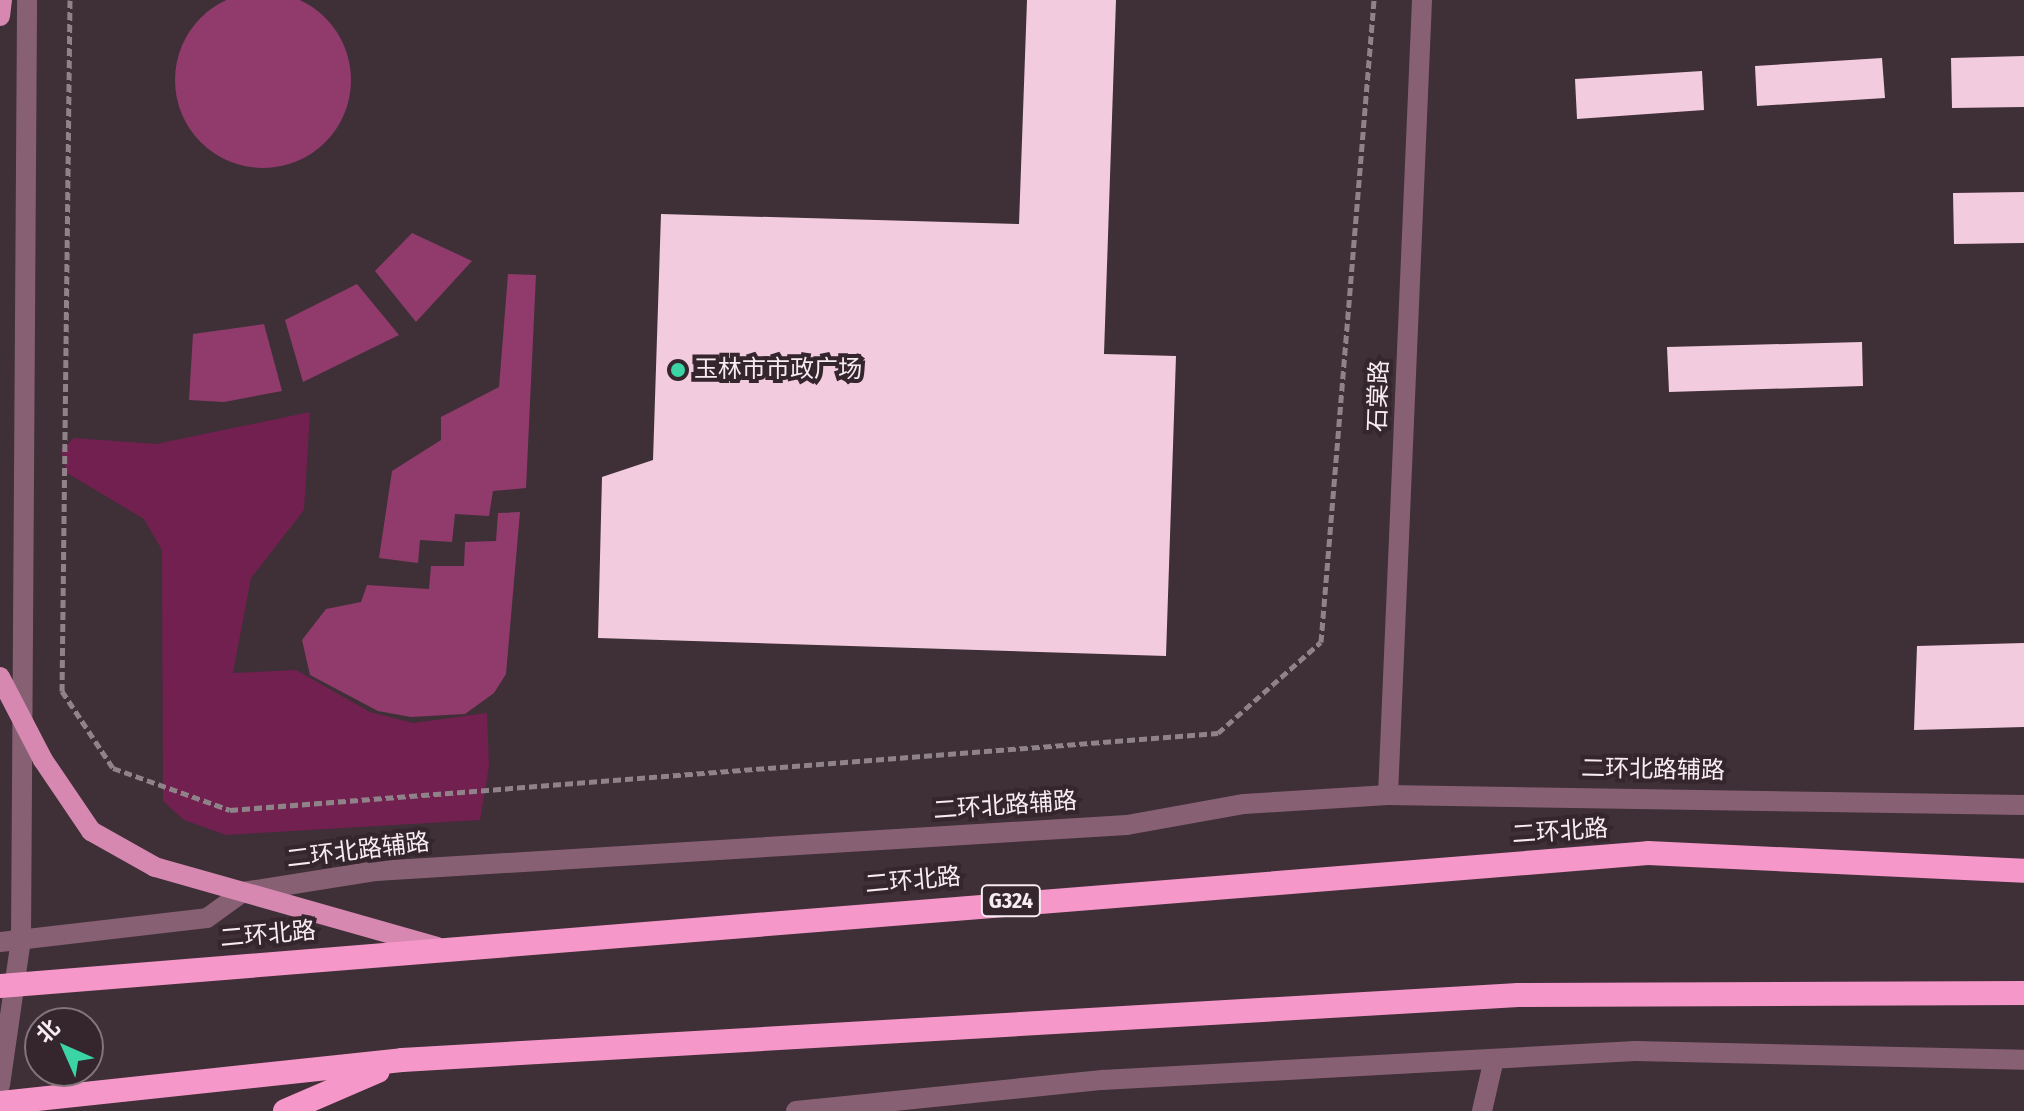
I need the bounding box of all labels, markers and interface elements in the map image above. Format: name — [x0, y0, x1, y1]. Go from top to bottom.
place label: 玉林市市政广场 — [694, 356, 862, 384]
street label: 石棠路 — [1363, 360, 1395, 432]
marker: 玉林市市政广场 — [669, 361, 687, 379]
street label: 二环北路辅路 — [1581, 754, 1725, 786]
street label: 二环北路辅路 — [932, 787, 1078, 825]
street label: 二环北路 — [1511, 814, 1609, 850]
street label: 二环北路辅路 — [285, 828, 431, 874]
street label: 二环北路 — [864, 862, 962, 900]
road number: G324 — [979, 883, 1043, 919]
street label: 二环北路 — [219, 916, 317, 954]
north arrow — [24, 1007, 104, 1087]
text: 北 — [31, 1014, 65, 1048]

